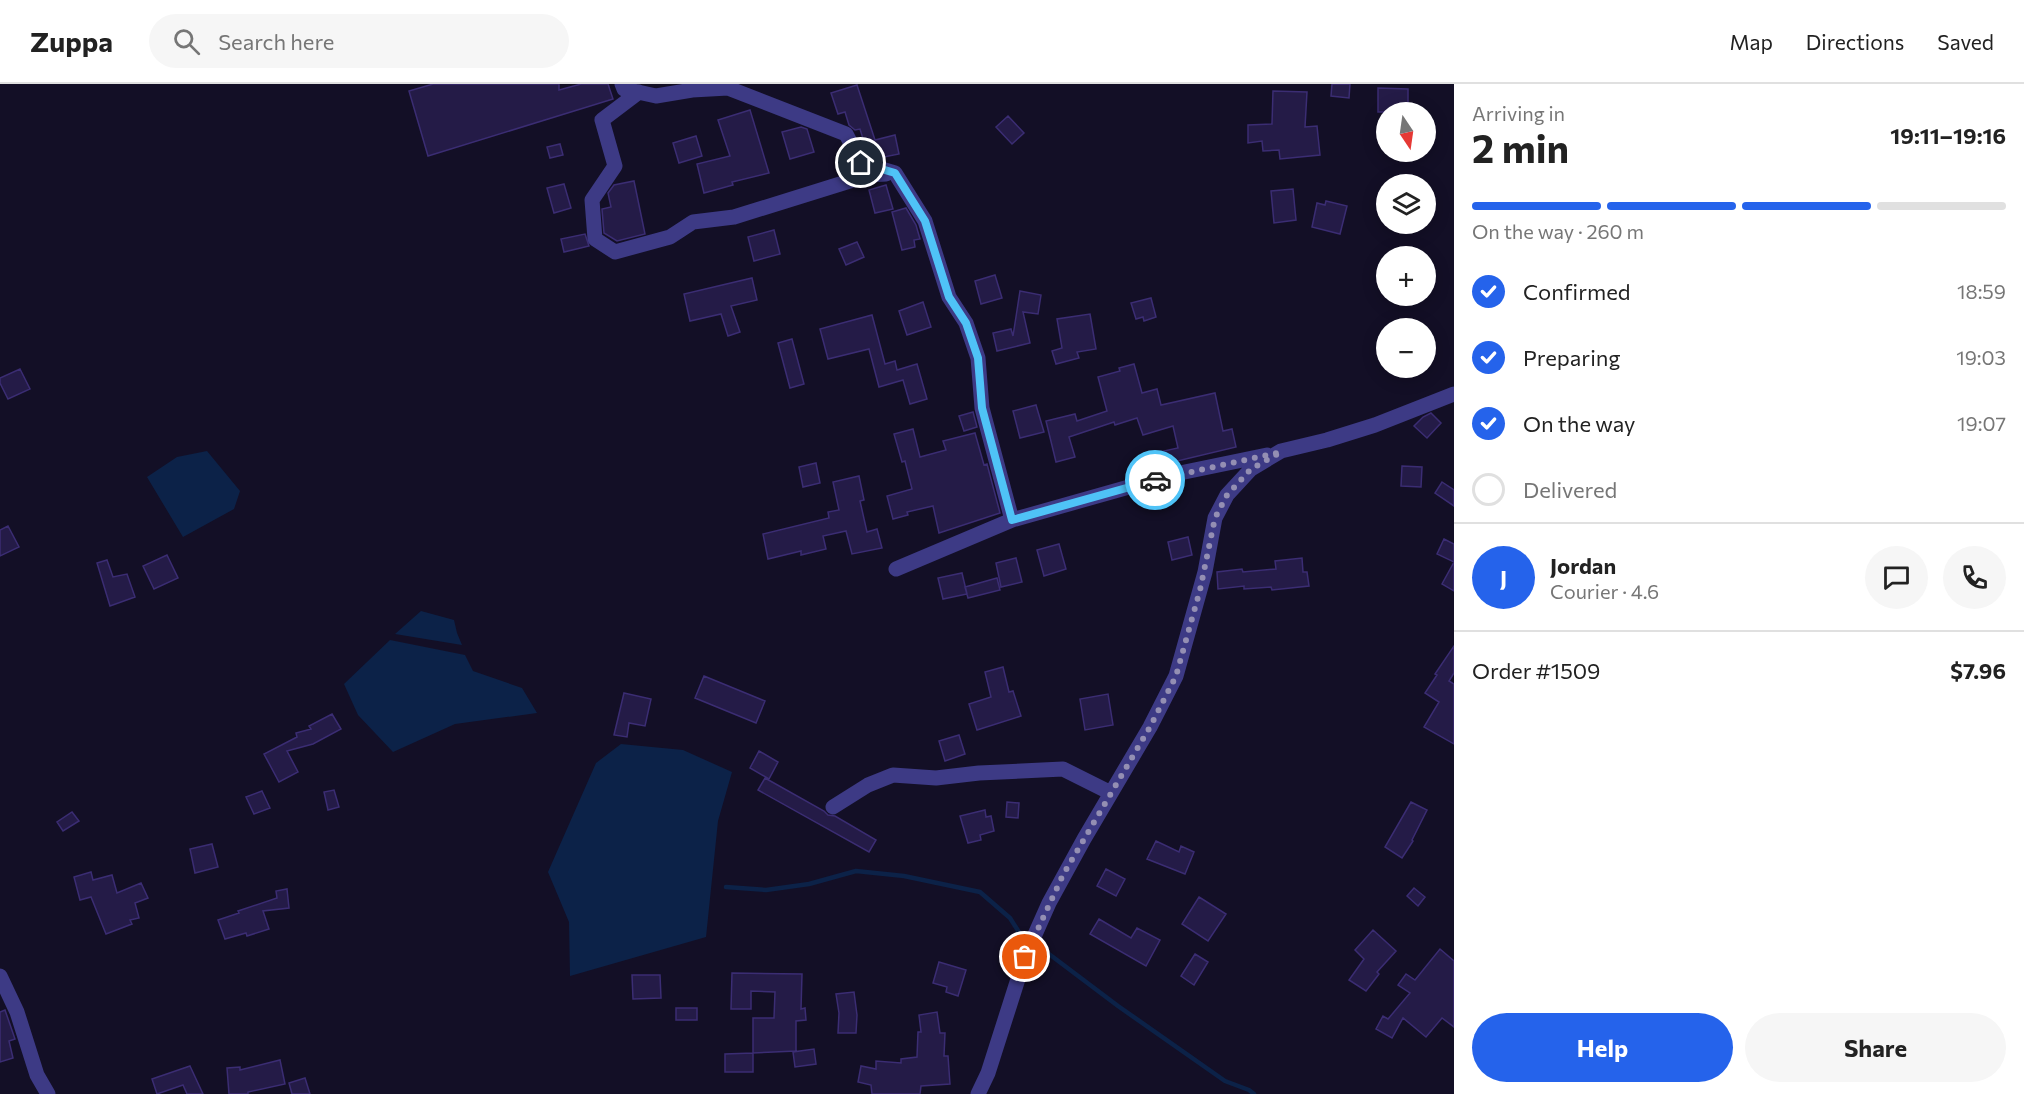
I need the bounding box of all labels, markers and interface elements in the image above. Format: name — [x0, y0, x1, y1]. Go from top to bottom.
search box — [149, 14, 569, 68]
text: Zuppa — [30, 24, 113, 58]
icon: search — [170, 25, 203, 58]
text: Search here — [218, 28, 334, 55]
text: Map — [1730, 29, 1773, 54]
text: Directions — [1806, 29, 1904, 54]
text: Saved — [1937, 29, 1994, 54]
text: Arriving in — [1472, 101, 1565, 125]
north arrow — [1376, 102, 1436, 162]
map controls — [1376, 102, 1436, 378]
text: 19:11–19:16 — [1890, 122, 2006, 149]
text: 2 min — [1472, 123, 1569, 171]
pin — [835, 137, 886, 188]
icon: home — [844, 146, 877, 179]
button: layers — [1376, 174, 1436, 234]
text: On the way · 260 m — [1472, 219, 1644, 243]
button: + — [1376, 246, 1436, 306]
icon: check — [1472, 275, 1505, 308]
text: Confirmed — [1523, 278, 1630, 305]
text: 18:59 — [1957, 279, 2006, 303]
button: − — [1376, 318, 1436, 378]
icon: check — [1472, 341, 1505, 374]
text: Preparing — [1523, 344, 1620, 371]
text: 19:03 — [1956, 345, 2006, 369]
icon: check — [1472, 407, 1505, 440]
text: On the way — [1523, 410, 1635, 437]
text: 19:07 — [1957, 411, 2006, 435]
courier — [1125, 450, 1185, 510]
icon: car — [1139, 464, 1172, 497]
text: Delivered — [1523, 476, 1617, 503]
button: chat — [1865, 546, 1928, 609]
button: phone — [1943, 546, 2006, 609]
text: Jordan — [1550, 552, 1616, 579]
text: J — [1500, 564, 1507, 591]
text: Courier · 4.6 — [1550, 579, 1659, 603]
text: Order #1509 — [1472, 657, 1600, 684]
text: $7.96 — [1950, 657, 2006, 684]
pin — [999, 931, 1050, 982]
icon: bag — [1008, 940, 1041, 973]
button: Help — [1472, 1013, 1733, 1082]
button: Share — [1745, 1013, 2006, 1082]

